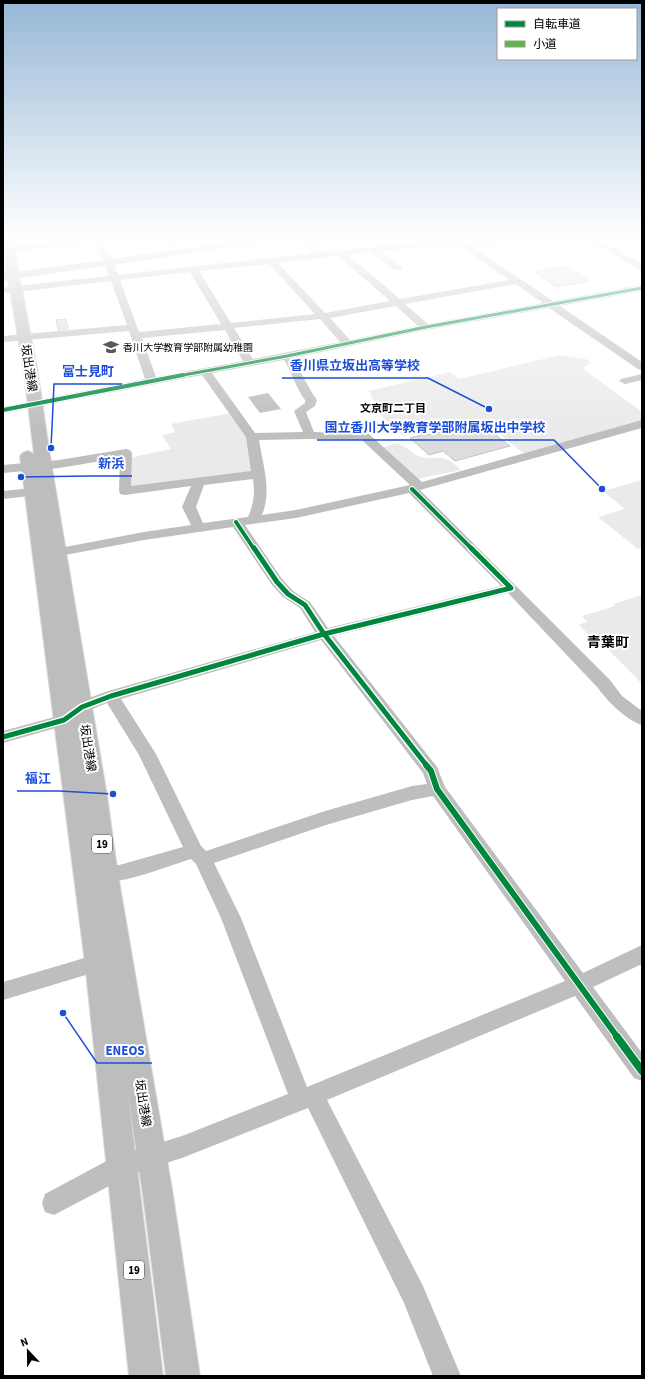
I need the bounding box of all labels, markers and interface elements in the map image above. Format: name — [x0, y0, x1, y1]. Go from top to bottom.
legend — [497, 8, 637, 60]
text: 自転車道 — [533, 16, 581, 33]
text: 小道 — [533, 36, 557, 53]
school or university icon: 香川大学教育学部附属幼稚園 — [102, 338, 120, 356]
place label: 香川大学教育学部附属幼稚園 — [123, 341, 253, 355]
street label: 坂出港線 — [16, 343, 41, 393]
callout: 香川県立坂出高等学校 — [282, 353, 428, 378]
text: 香川県立坂出高等学校 — [290, 357, 420, 375]
callout: 富士見町 — [54, 359, 122, 384]
text: 富士見町 — [62, 363, 114, 381]
district label: 文京町二丁目 — [360, 401, 426, 416]
callout: 国立香川大学教育学部附属坂出中学校 — [317, 415, 554, 440]
text: 国立香川大学教育学部附属坂出中学校 — [324, 419, 546, 437]
callout: 新浜 — [90, 451, 132, 476]
text: 新浜 — [98, 455, 124, 473]
district label: 青葉町 — [587, 633, 629, 653]
street label: 坂出港線 — [75, 723, 100, 773]
callout: 福江 — [17, 766, 59, 791]
text: 福江 — [25, 770, 51, 788]
road number: 19 — [92, 835, 112, 853]
callout: ENEOS — [97, 1038, 152, 1063]
text: ENEOS — [105, 1042, 145, 1060]
street label: 坂出港線 — [130, 1078, 155, 1128]
road number: 19 — [124, 1261, 144, 1279]
north arrow — [8, 1331, 48, 1371]
text: N — [18, 1334, 31, 1351]

